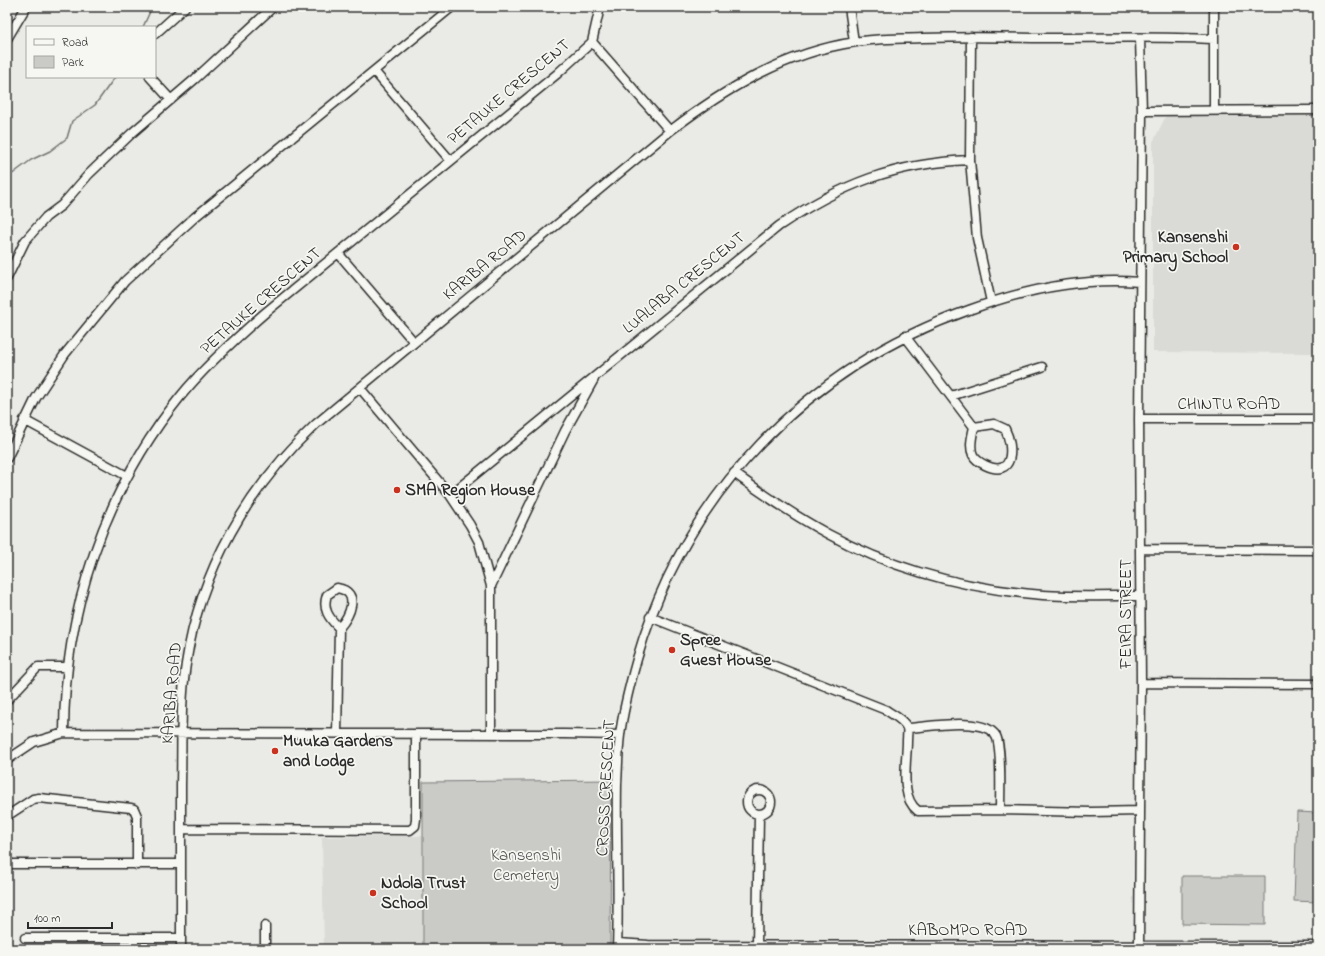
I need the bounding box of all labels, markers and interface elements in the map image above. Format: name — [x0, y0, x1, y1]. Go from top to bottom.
legend — [26, 26, 156, 78]
street label: PETAUKE CRESCENT — [442, 33, 576, 151]
text: Road — [62, 34, 88, 52]
text: Park — [62, 54, 84, 72]
street label: KARIBA ROAD — [438, 223, 532, 307]
place label: Kansenshi Primary School — [1123, 225, 1228, 272]
street label: LUALABA CRESCENT — [617, 226, 751, 340]
street label: PETAUKE CRESCENT — [195, 241, 327, 361]
marker: Kansenshi Primary School — [1231, 242, 1241, 252]
street label: CHINTU ROAD — [1177, 392, 1281, 417]
place label: SMA Region House — [405, 478, 536, 505]
marker: SMA Region House — [392, 485, 402, 495]
street label: FEIRA STREET — [1114, 559, 1139, 670]
place label: Spree Guest House — [680, 628, 773, 673]
street label: KARIBA ROAD — [155, 641, 189, 745]
marker: Spree Guest House — [667, 645, 677, 655]
street label: CROSS CRESCENT — [590, 719, 622, 857]
place label: Muuka Gardens and Lodge — [283, 729, 393, 776]
marker: Muuka Gardens and Lodge — [270, 746, 280, 756]
park label: Kansenshi Cemetery — [491, 843, 561, 889]
place label: Ndola Trust School — [381, 871, 466, 916]
marker: Ndola Trust School — [368, 888, 378, 898]
scale bar — [28, 904, 112, 930]
text: 100 m — [34, 910, 61, 928]
street label: KABOMPO ROAD — [908, 918, 1028, 943]

